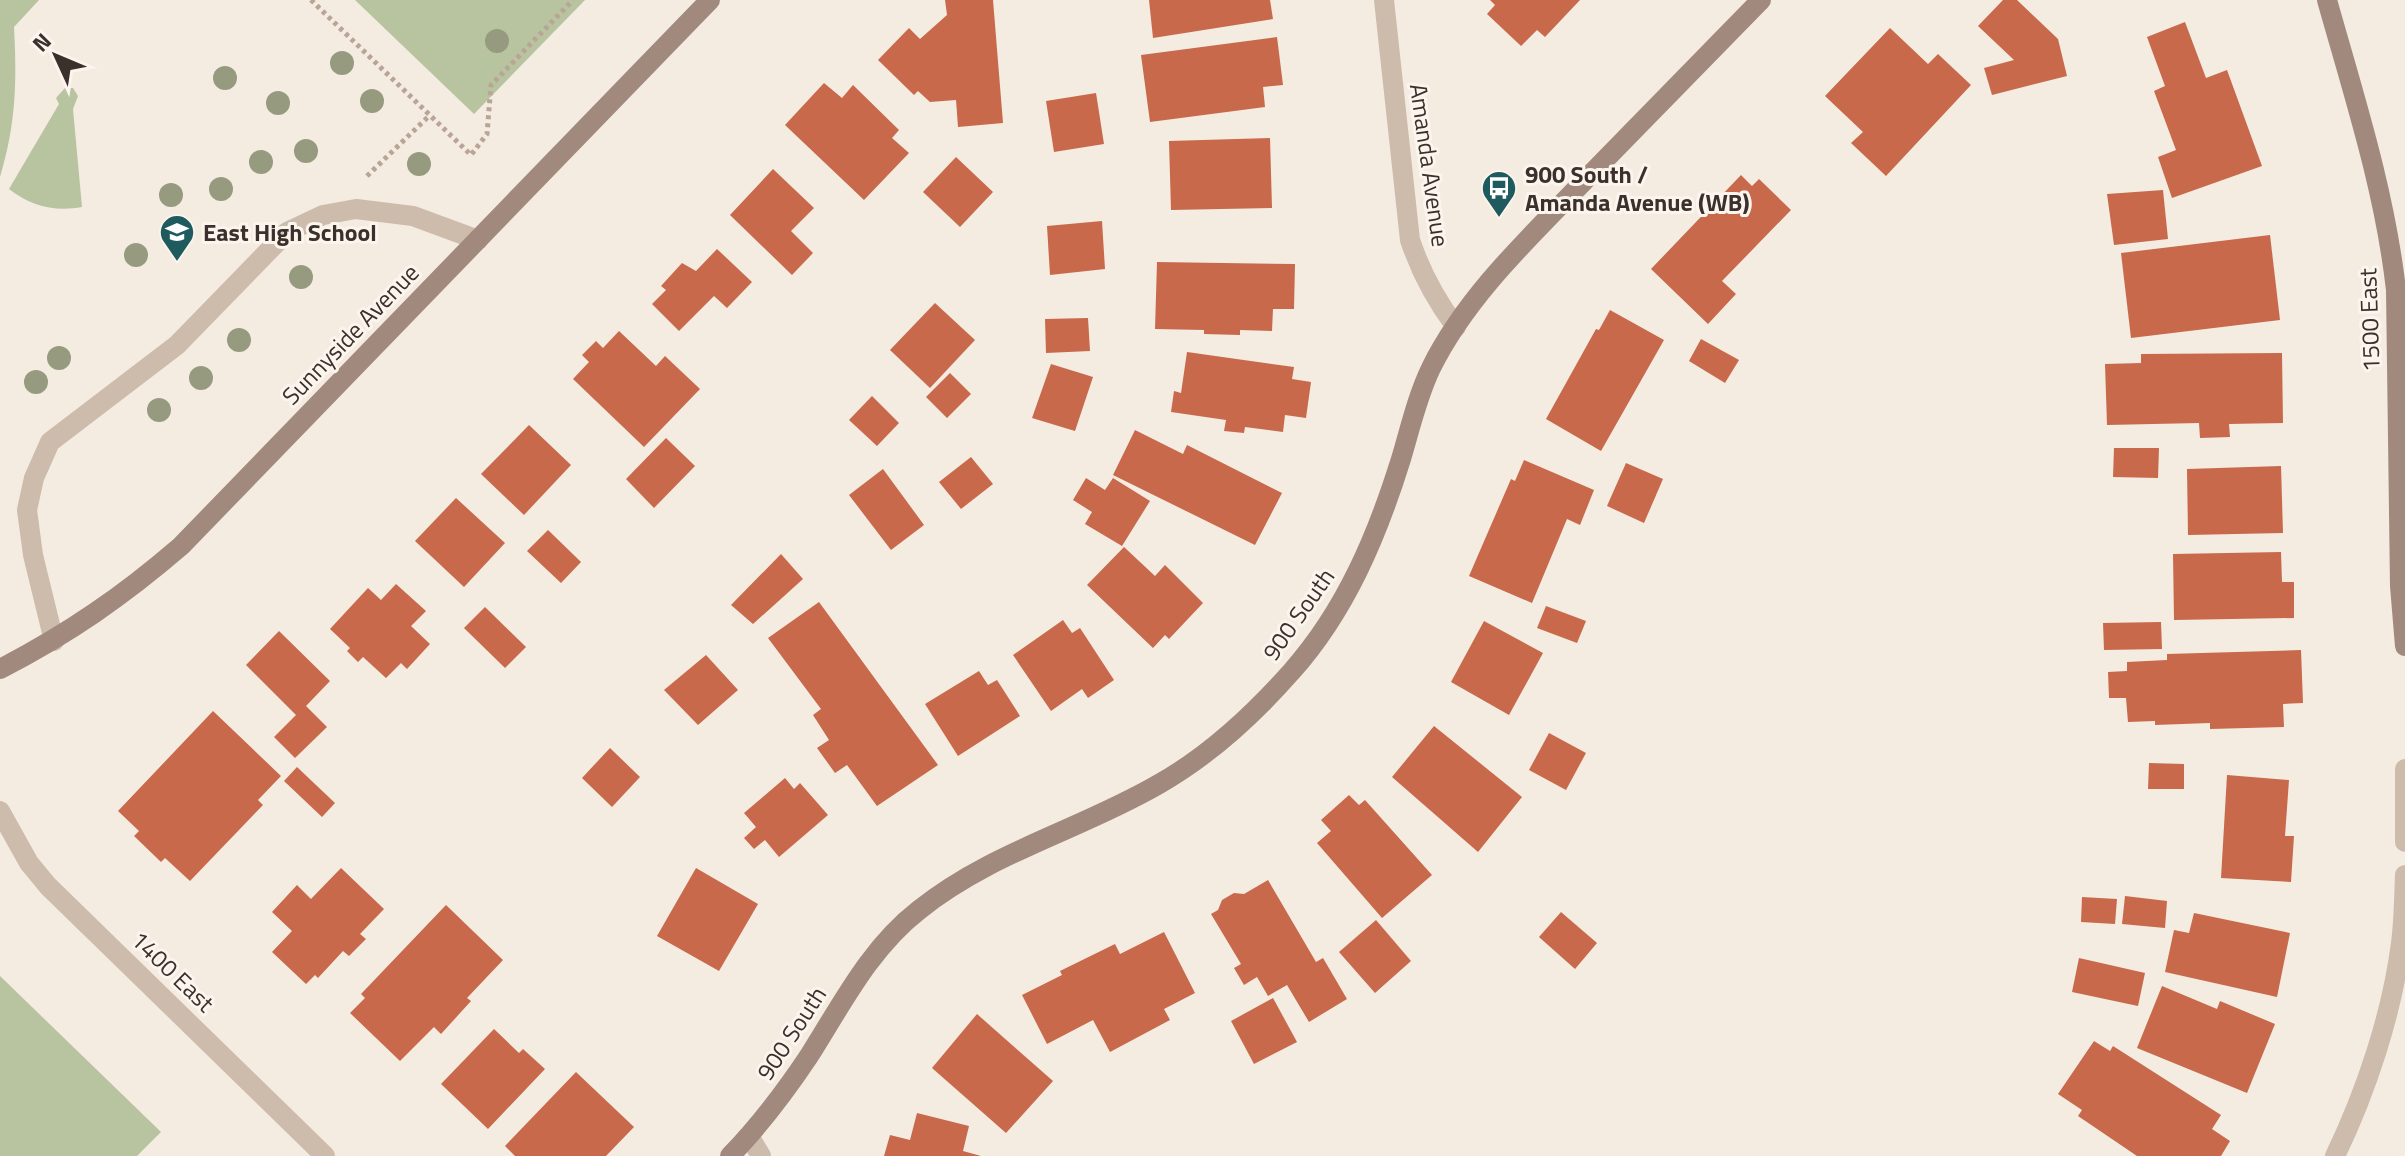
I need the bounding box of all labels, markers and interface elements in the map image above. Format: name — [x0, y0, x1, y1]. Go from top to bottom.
north arrow — [16, 16, 96, 96]
text: N — [24, 25, 59, 59]
street label: Amanda Avenue — [1401, 81, 1459, 249]
place label: 900 South / Amanda Avenue (WB) — [1525, 156, 1750, 220]
bus stop icon: 900 South / Amanda Avenue (WB) — [1480, 169, 1518, 219]
school or university icon: East High School — [158, 213, 196, 263]
place label: East High School — [203, 214, 377, 250]
street label: Sunnyside Avenue — [273, 255, 427, 413]
street label: 1500 East — [2349, 267, 2389, 373]
street label: 900 South — [1253, 561, 1343, 667]
street label: 1400 East — [123, 922, 223, 1020]
street label: 900 South — [747, 979, 835, 1087]

